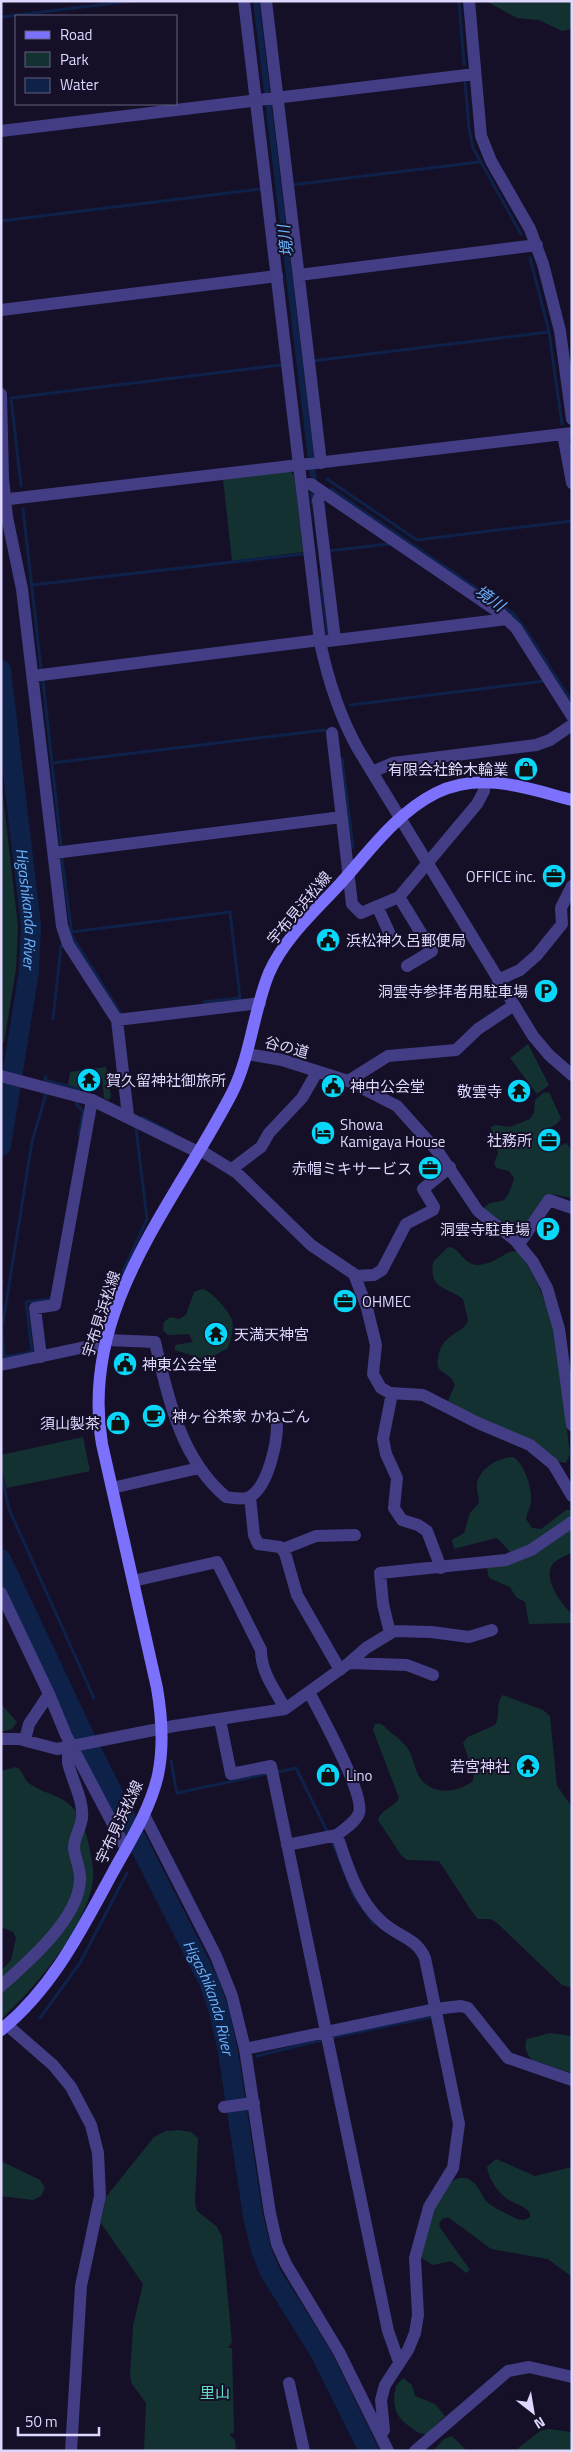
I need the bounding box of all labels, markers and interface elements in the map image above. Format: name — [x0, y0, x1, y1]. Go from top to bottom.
legend — [15, 15, 178, 105]
text: Road — [60, 23, 92, 46]
text: Park — [60, 48, 89, 71]
text: Water — [60, 73, 99, 96]
water label: 境川 — [271, 222, 299, 258]
water label: 境川 — [470, 579, 512, 618]
shop icon: 有限会社鈴木輪業 — [513, 756, 539, 782]
place label: 有限会社鈴木輪業 — [388, 758, 508, 781]
water label: Higashikanda River — [10, 847, 43, 971]
office icon: OFFICE inc. — [541, 863, 567, 889]
place label: OFFICE inc. — [466, 865, 536, 888]
street label: 宇布見浜松線 — [261, 866, 337, 950]
public building icon: 浜松神久呂郵便局 — [315, 927, 341, 953]
place label: 浜松神久呂郵便局 — [346, 929, 466, 952]
parking icon: 洞雲寺参拝者用駐車場 — [533, 978, 559, 1004]
place label: 洞雲寺参拝者用駐車場 — [378, 980, 528, 1003]
street label: 谷の道 — [262, 1030, 312, 1064]
temple icon: 賀久留神社御旅所 — [76, 1067, 102, 1093]
place label: 賀久留神社御旅所 — [106, 1069, 226, 1092]
public building icon: 神中公会堂 — [320, 1073, 346, 1099]
place label: 神中公会堂 — [350, 1075, 425, 1098]
temple icon: 敬雲寺 — [506, 1078, 532, 1104]
place label: 敬雲寺 — [457, 1080, 502, 1103]
place label: Showa Kamigaya House — [340, 1113, 445, 1153]
hotel icon: Showa Kamigaya House — [310, 1120, 336, 1146]
office icon: 社務所 — [536, 1127, 562, 1153]
place label: 社務所 — [487, 1129, 532, 1152]
office icon: 赤帽ミキサービス — [417, 1155, 443, 1181]
place label: 赤帽ミキサービス — [292, 1157, 412, 1180]
parking icon: 洞雲寺駐車場 — [535, 1216, 561, 1242]
place label: 洞雲寺駐車場 — [440, 1218, 530, 1241]
street label: 宇布見浜松線 — [76, 1268, 126, 1360]
office icon: OHMEC — [332, 1288, 358, 1314]
place label: OHMEC — [362, 1290, 411, 1313]
temple icon: 天満天神宮 — [203, 1321, 229, 1347]
place label: 天満天神宮 — [234, 1323, 309, 1346]
public building icon: 神東公会堂 — [112, 1351, 138, 1377]
place label: 神東公会堂 — [142, 1353, 217, 1376]
cafe icon: 神ヶ谷茶家 かねごん — [141, 1403, 167, 1429]
place label: 神ヶ谷茶家 かねごん — [172, 1405, 310, 1428]
shop icon: 須山製茶 — [105, 1410, 131, 1436]
place label: 須山製茶 — [40, 1412, 100, 1435]
temple icon: 若宮神社 — [515, 1753, 541, 1779]
place label: 若宮神社 — [450, 1755, 510, 1778]
shop icon: Lino — [315, 1762, 341, 1788]
place label: Lino — [346, 1764, 373, 1787]
street label: 宇布見浜松線 — [90, 1776, 148, 1868]
water label: Higashikanda River — [177, 1936, 241, 2058]
park label: 里山 — [200, 2381, 230, 2404]
north arrow — [508, 2387, 558, 2437]
scale bar — [18, 2404, 99, 2436]
text: 50 m — [25, 2410, 58, 2433]
text: N — [530, 2412, 550, 2435]

